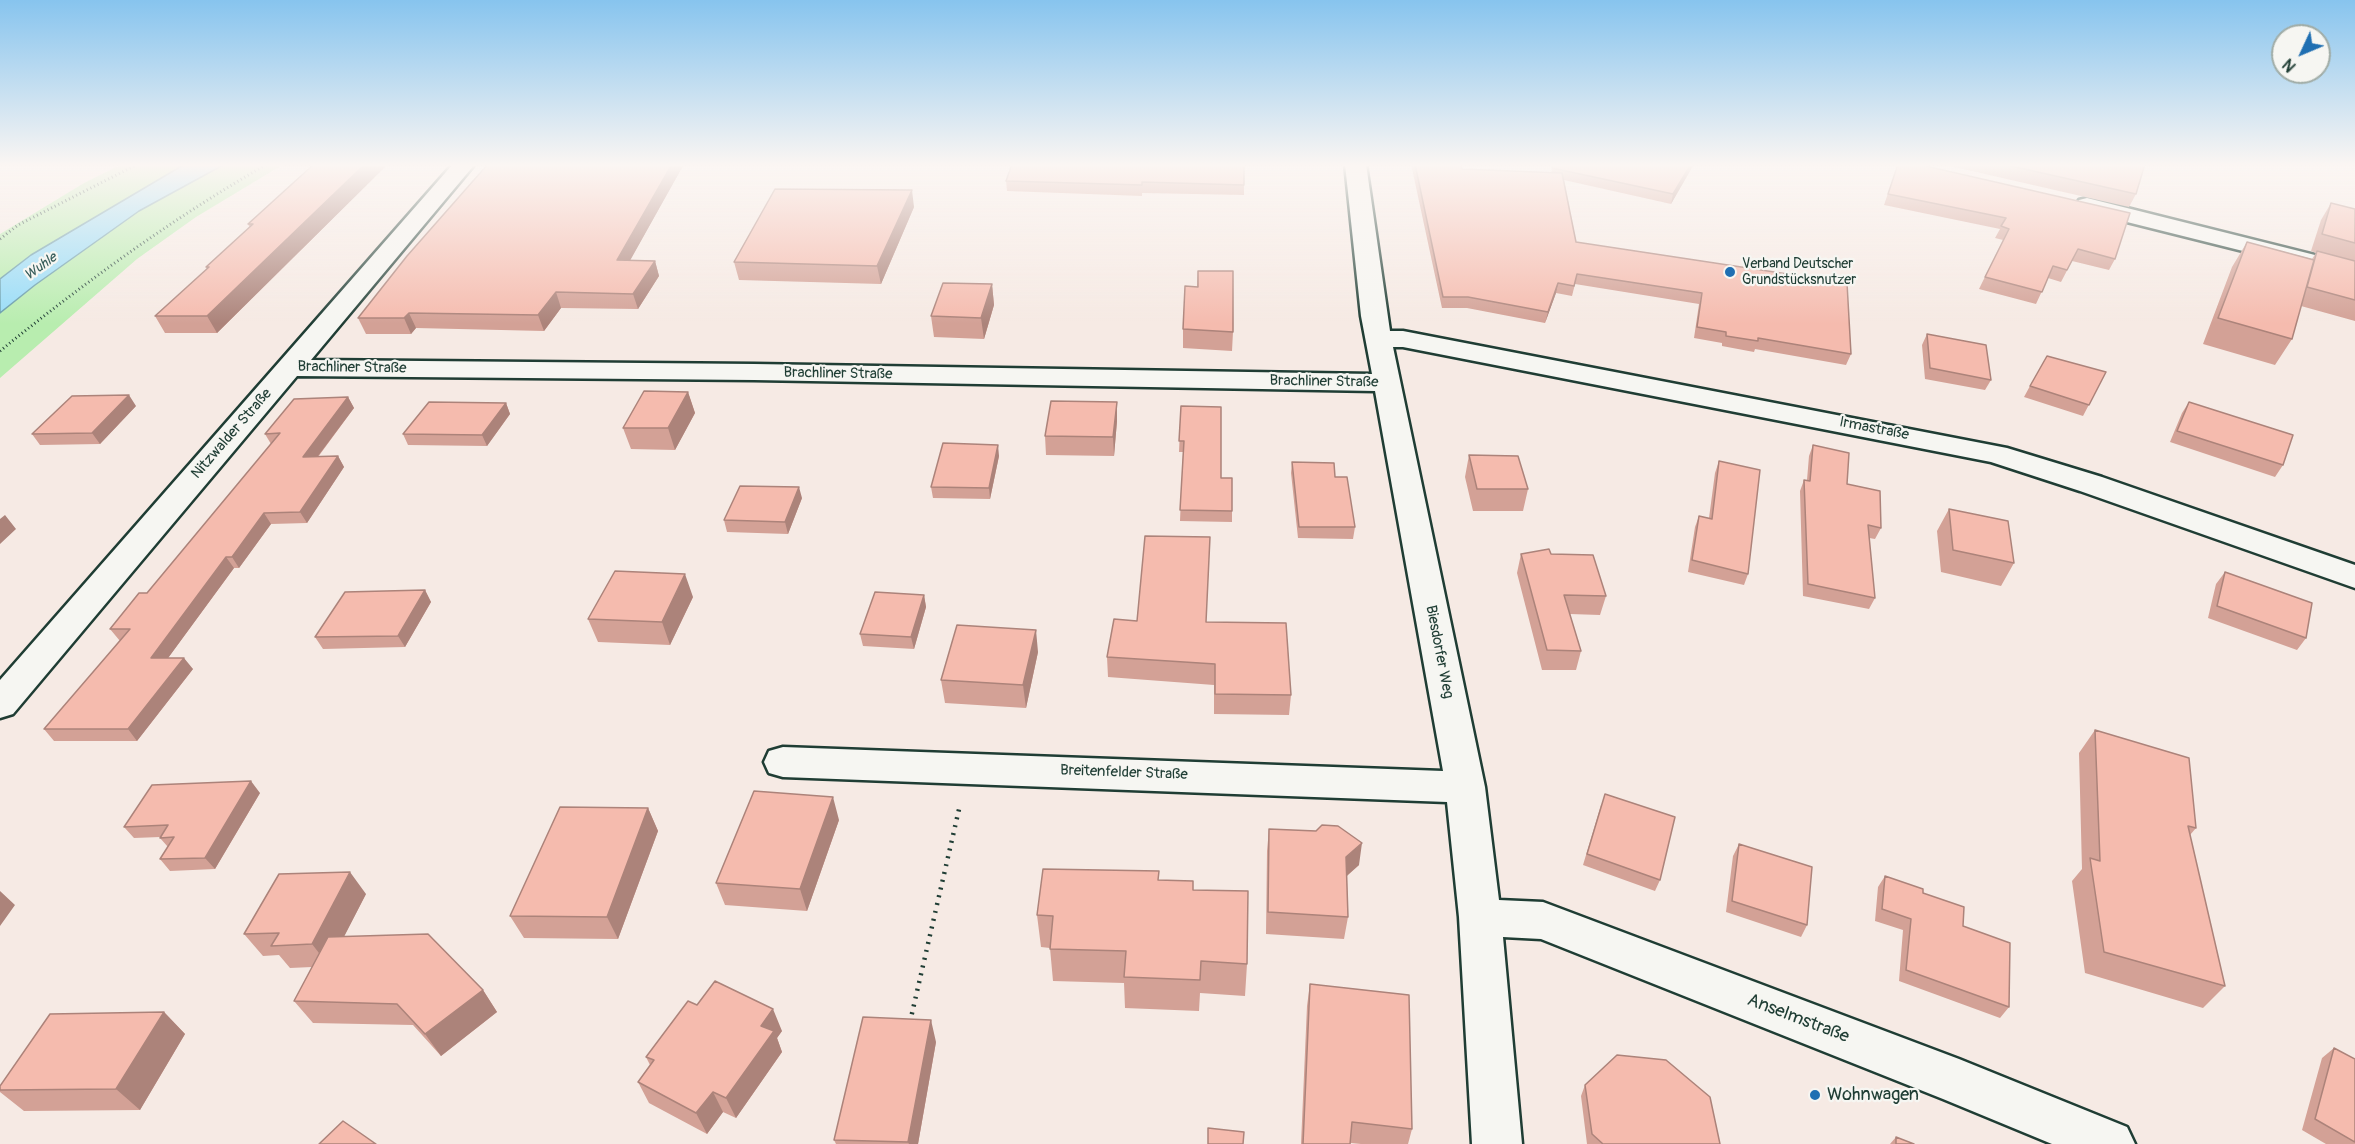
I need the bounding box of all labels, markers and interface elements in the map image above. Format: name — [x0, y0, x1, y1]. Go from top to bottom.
north arrow — [2271, 24, 2331, 84]
text: N — [2279, 54, 2300, 76]
water label: Wuhle — [22, 250, 60, 284]
place label: Verband Deutscher Grundstücksnutzer — [1742, 256, 1856, 288]
marker: Verband Deutscher Grundstücksnutzer — [1723, 265, 1737, 279]
street label: Brachliner Straße — [297, 358, 407, 378]
street label: Brachliner Straße — [783, 364, 893, 384]
street label: Brachliner Straße — [1269, 372, 1379, 392]
street label: Nitzwalder Straße — [188, 385, 276, 483]
street label: Irmastraße — [1838, 413, 1910, 445]
street label: Biesdorfer Weg — [1421, 604, 1457, 700]
street label: Breitenfelder Straße — [1060, 762, 1188, 784]
street label: Anselmstraße — [1744, 990, 1852, 1048]
place label: Wohnwagen — [1827, 1084, 1919, 1106]
marker: Wohnwagen — [1808, 1088, 1822, 1102]

